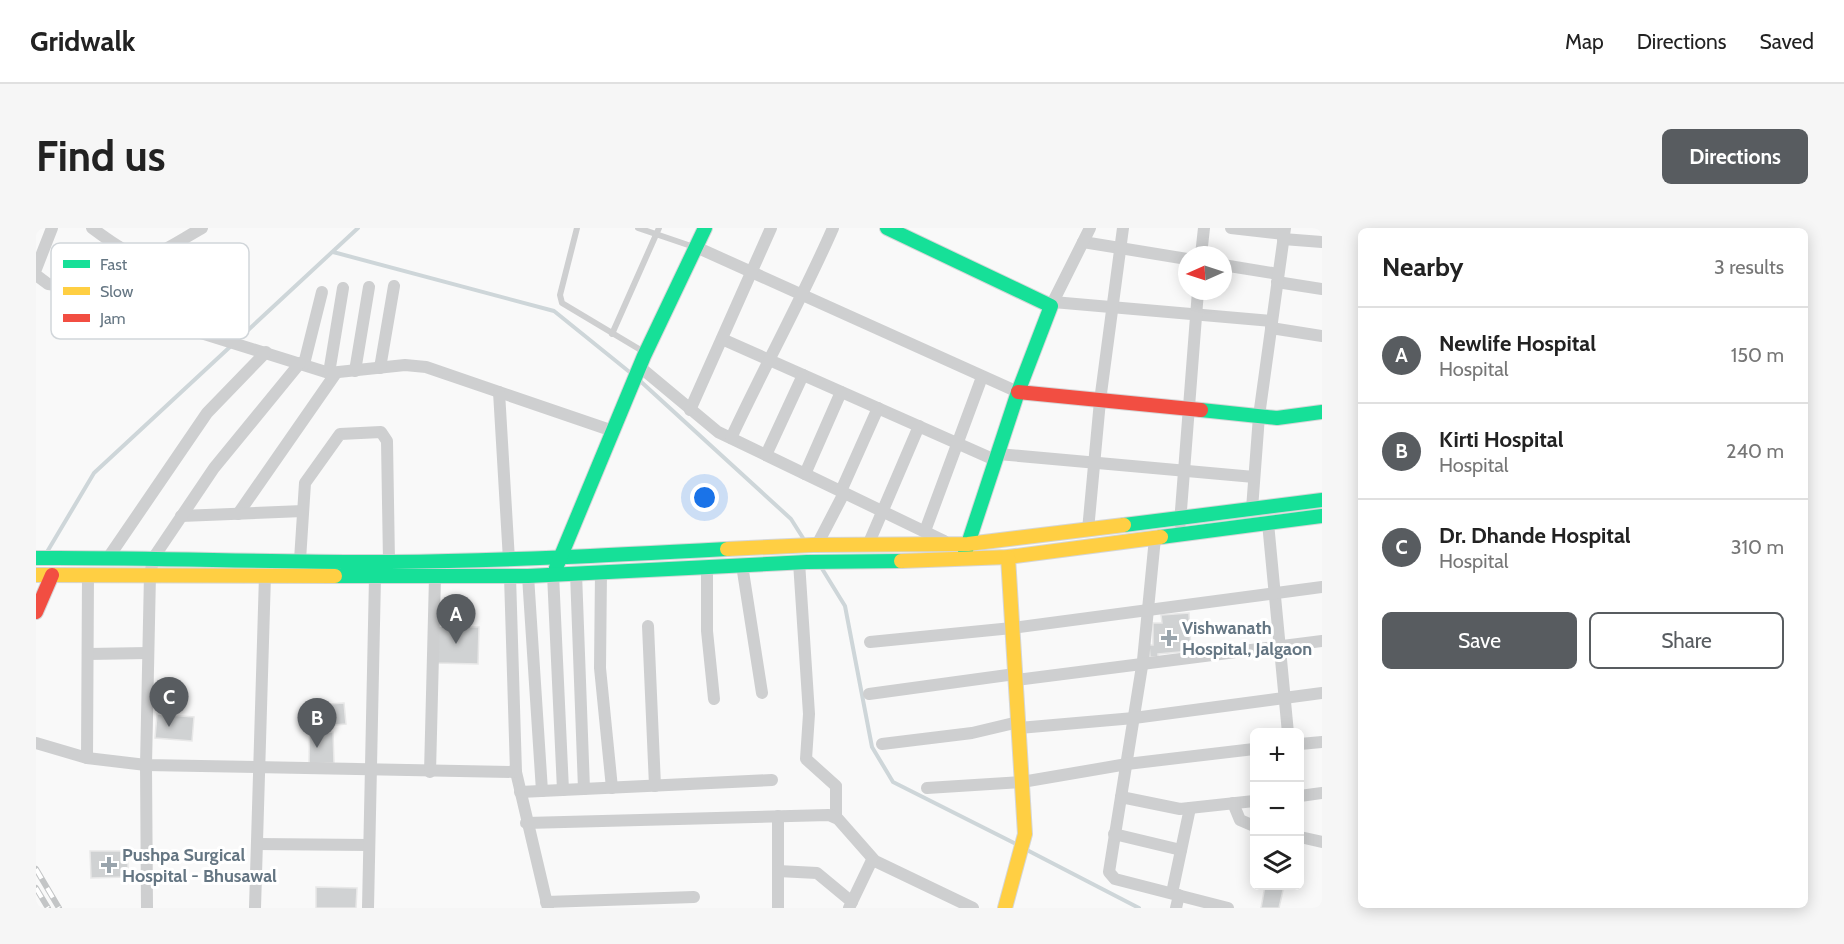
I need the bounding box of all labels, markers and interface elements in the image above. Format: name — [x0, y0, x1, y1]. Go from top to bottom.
text: Gridwalk — [30, 24, 135, 58]
text: Map — [1565, 29, 1604, 54]
text: Directions — [1637, 29, 1726, 54]
text: Saved — [1759, 29, 1814, 54]
button: Directions — [1662, 129, 1808, 184]
text: Find us — [36, 130, 165, 182]
legend — [51, 243, 249, 339]
north arrow — [1178, 246, 1232, 300]
text: Nearby — [1382, 251, 1463, 283]
text: Fast — [100, 255, 128, 274]
text: 3 results — [1714, 255, 1784, 279]
text: Slow — [100, 282, 134, 301]
text: Jam — [99, 309, 126, 328]
text: Newlife Hospital — [1439, 330, 1596, 357]
text: A — [1395, 343, 1408, 367]
text: 150 m — [1731, 343, 1784, 367]
text: Hospital — [1439, 357, 1509, 381]
text: Kirti Hospital — [1439, 426, 1564, 453]
text: B — [1395, 439, 1408, 463]
text: 240 m — [1726, 439, 1784, 463]
text: Hospital — [1439, 453, 1509, 477]
your location — [690, 483, 719, 512]
text: Dr. Dhande Hospital — [1439, 522, 1631, 549]
text: C — [1395, 535, 1408, 559]
text: 310 m — [1731, 535, 1784, 559]
text: Hospital — [1439, 549, 1509, 573]
pin: A — [436, 594, 476, 644]
button: Save — [1382, 612, 1577, 669]
button: Share — [1589, 612, 1784, 669]
place label: Vishwanath Hospital, Jalgaon — [1182, 617, 1312, 660]
marker: Vishwanath Hospital, Jalgaon — [1160, 629, 1178, 647]
pin: C — [150, 678, 188, 727]
pin: B — [298, 698, 336, 748]
map controls — [1250, 728, 1304, 890]
button: + — [1250, 728, 1304, 782]
button: − — [1250, 782, 1304, 836]
button: layers — [1250, 836, 1304, 890]
place label: Pushpa Surgical Hospital - Bhusawal — [122, 844, 277, 887]
marker: Pushpa Surgical Hospital - Bhusawal — [100, 856, 118, 874]

